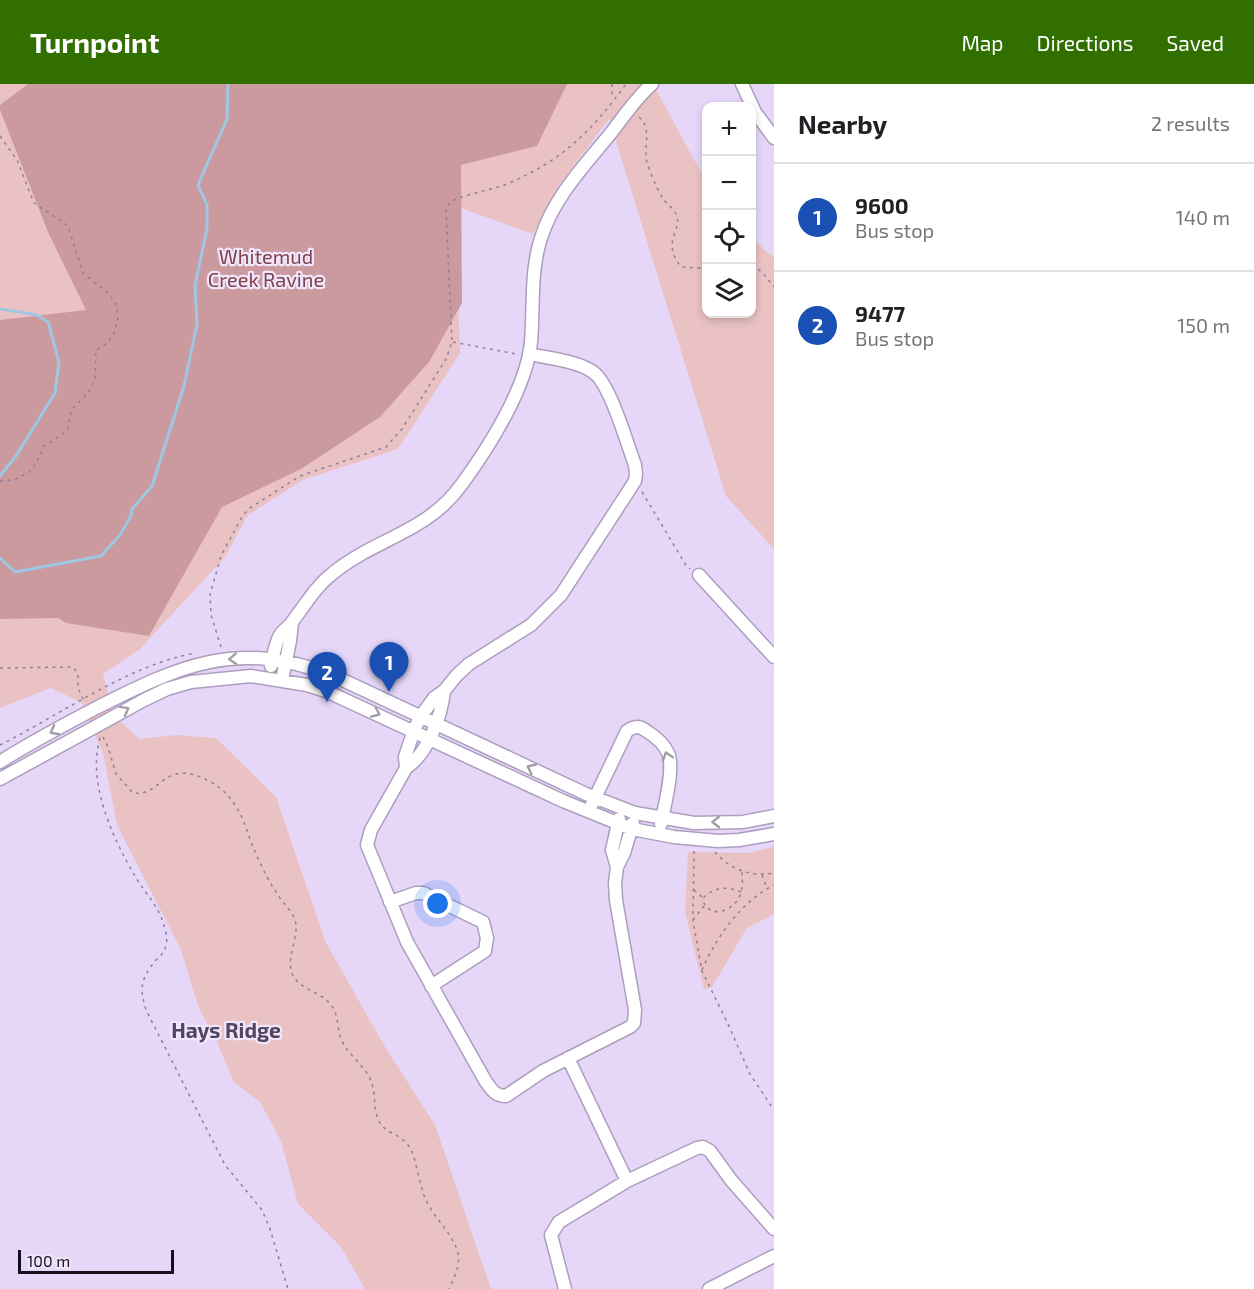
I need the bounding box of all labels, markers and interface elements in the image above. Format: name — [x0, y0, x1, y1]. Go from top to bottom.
text: Turnpoint — [30, 25, 159, 59]
text: Map — [961, 30, 1004, 55]
text: Directions — [1037, 30, 1133, 55]
text: Saved — [1166, 30, 1224, 55]
map controls — [702, 102, 756, 318]
button: + — [702, 102, 756, 156]
text: Nearby — [798, 108, 887, 139]
text: 2 results — [1151, 111, 1230, 135]
button: − — [702, 156, 756, 210]
text: 9600 — [855, 192, 909, 218]
text: 1 — [813, 205, 822, 229]
text: 140 m — [1176, 205, 1230, 229]
button: locate — [702, 210, 756, 264]
text: Bus stop — [855, 218, 934, 242]
park label: Whitemud Creek Ravine — [208, 244, 324, 291]
button: layers — [702, 264, 756, 318]
text: 9477 — [855, 300, 905, 326]
text: 2 — [812, 313, 823, 337]
text: 150 m — [1177, 313, 1230, 337]
text: Bus stop — [855, 326, 934, 350]
pin: 1 — [370, 642, 408, 692]
one-way arrow — [229, 652, 238, 665]
pin: 2 — [308, 652, 346, 702]
one-way arrow — [119, 706, 129, 717]
one-way arrow — [369, 706, 380, 718]
one-way arrow — [50, 724, 60, 735]
one-way arrow — [662, 752, 674, 762]
one-way arrow — [527, 764, 538, 776]
one-way arrow — [711, 816, 720, 829]
your location — [423, 889, 452, 918]
district label: Hays Ridge — [171, 1017, 281, 1043]
scale bar — [18, 1247, 174, 1274]
text: 100 m — [27, 1251, 70, 1270]

